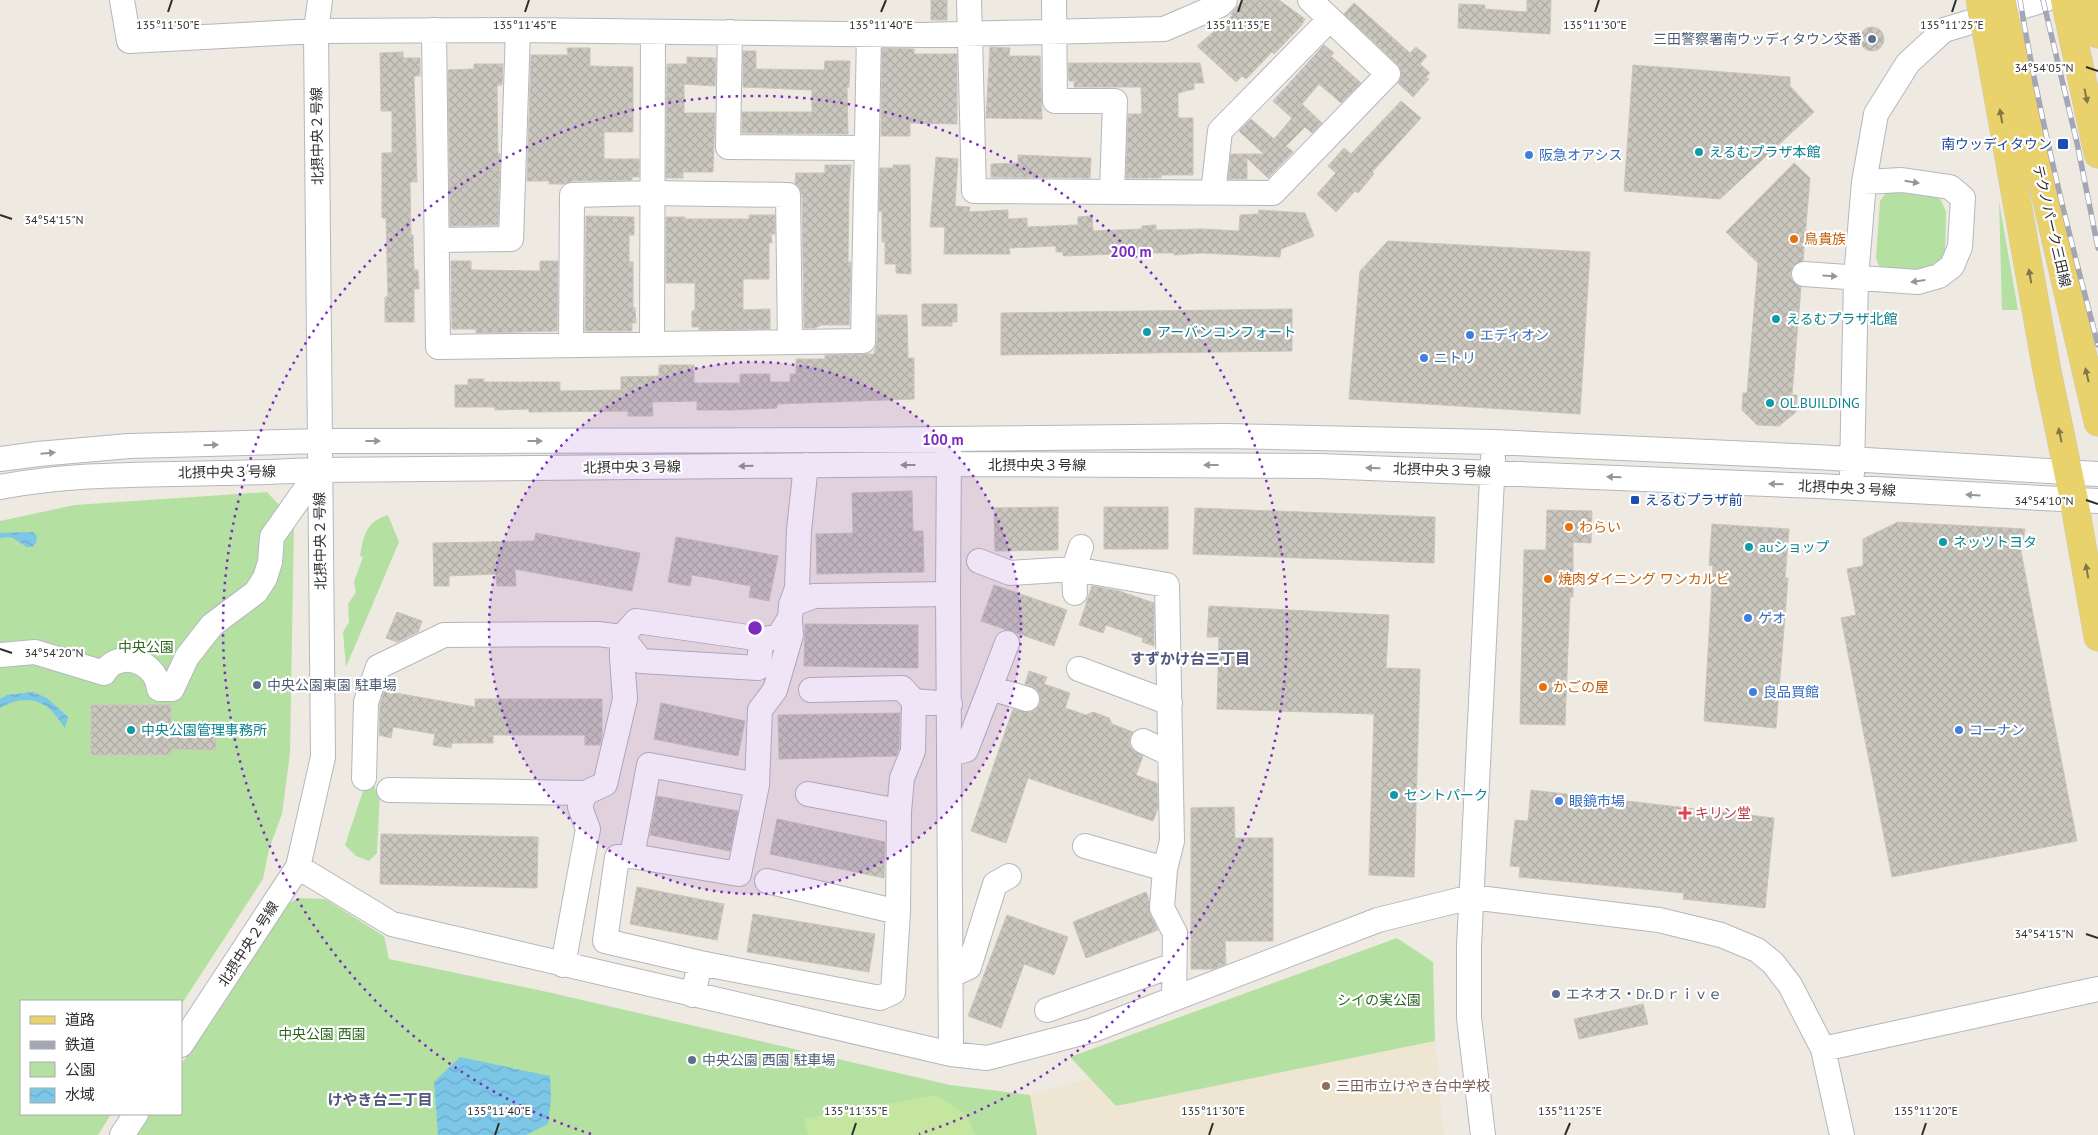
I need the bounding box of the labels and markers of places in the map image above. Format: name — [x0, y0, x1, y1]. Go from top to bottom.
place label: 三田警察署南ウッディタウン交番 — [1653, 30, 1862, 48]
marker: 三田警察署南ウッディタウン交番 — [1866, 33, 1878, 45]
place label: 南ウッディタウン — [1941, 135, 2052, 153]
marker: 南ウッディタウン — [2056, 137, 2070, 151]
place label: えるむプラザ本館 — [1709, 143, 1821, 161]
place label: 阪急オアシス — [1539, 146, 1622, 164]
marker: えるむプラザ本館 — [1693, 146, 1705, 158]
marker: 阪急オアシス — [1523, 149, 1535, 161]
place label: 鳥貴族 — [1804, 230, 1846, 248]
marker: 鳥貴族 — [1788, 233, 1800, 245]
place label: えるむプラザ北館 — [1786, 310, 1898, 328]
marker: えるむプラザ北館 — [1770, 313, 1782, 325]
place label: アーバンコンフォート — [1157, 323, 1296, 341]
marker: アーバンコンフォート — [1141, 326, 1153, 338]
place label: エディオン — [1480, 326, 1549, 344]
marker: エディオン — [1464, 329, 1476, 341]
place label: ニトリ — [1434, 349, 1476, 367]
marker: ニトリ — [1418, 352, 1430, 364]
place label: OL.BUILDING — [1780, 394, 1860, 412]
marker: OL.BUILDING — [1764, 397, 1776, 409]
place label: えるむプラザ前 — [1645, 491, 1743, 509]
marker: えるむプラザ前 — [1629, 494, 1641, 506]
place label: わらい — [1579, 518, 1621, 536]
marker: わらい — [1563, 521, 1575, 533]
place label: ネッツトヨタ — [1953, 533, 2037, 551]
marker: ネッツトヨタ — [1937, 536, 1949, 548]
place label: auショップ — [1759, 538, 1830, 556]
marker: auショップ — [1743, 541, 1755, 553]
place label: 焼肉ダイニング ワンカルビ — [1558, 570, 1730, 588]
marker: 焼肉ダイニング ワンカルビ — [1542, 573, 1554, 585]
place label: ゲオ — [1758, 609, 1786, 627]
marker: ゲオ — [1742, 612, 1754, 624]
centre of rings — [746, 619, 764, 637]
place label: 中央公園東園 駐車場 — [267, 676, 397, 694]
place label: かごの屋 — [1553, 678, 1609, 696]
marker: 中央公園東園 駐車場 — [251, 679, 263, 691]
marker: かごの屋 — [1537, 681, 1549, 693]
place label: 良品買館 — [1763, 683, 1819, 701]
marker: 良品買館 — [1747, 686, 1759, 698]
place label: 中央公園管理事務所 — [141, 721, 267, 739]
place label: コーナン — [1969, 721, 2025, 739]
marker: 中央公園管理事務所 — [125, 724, 137, 736]
marker: コーナン — [1953, 724, 1965, 736]
place label: セントパーク — [1404, 786, 1488, 804]
marker: セントパーク — [1388, 789, 1400, 801]
place label: 眼鏡市場 — [1569, 792, 1625, 810]
marker: 眼鏡市場 — [1553, 795, 1565, 807]
place label: キリン堂 — [1695, 804, 1751, 822]
marker: キリン堂 — [1679, 807, 1691, 819]
place label: エネオス・Dr.Ｄｒｉｖｅ — [1566, 985, 1722, 1003]
marker: エネオス・Dr.Ｄｒｉｖｅ — [1550, 988, 1562, 1000]
place label: 中央公園 西園 駐車場 — [702, 1051, 835, 1069]
marker: 中央公園 西園 駐車場 — [686, 1054, 698, 1066]
place label: 三田市立けやき台中学校 — [1336, 1077, 1490, 1095]
marker: 三田市立けやき台中学校 — [1320, 1080, 1332, 1092]

